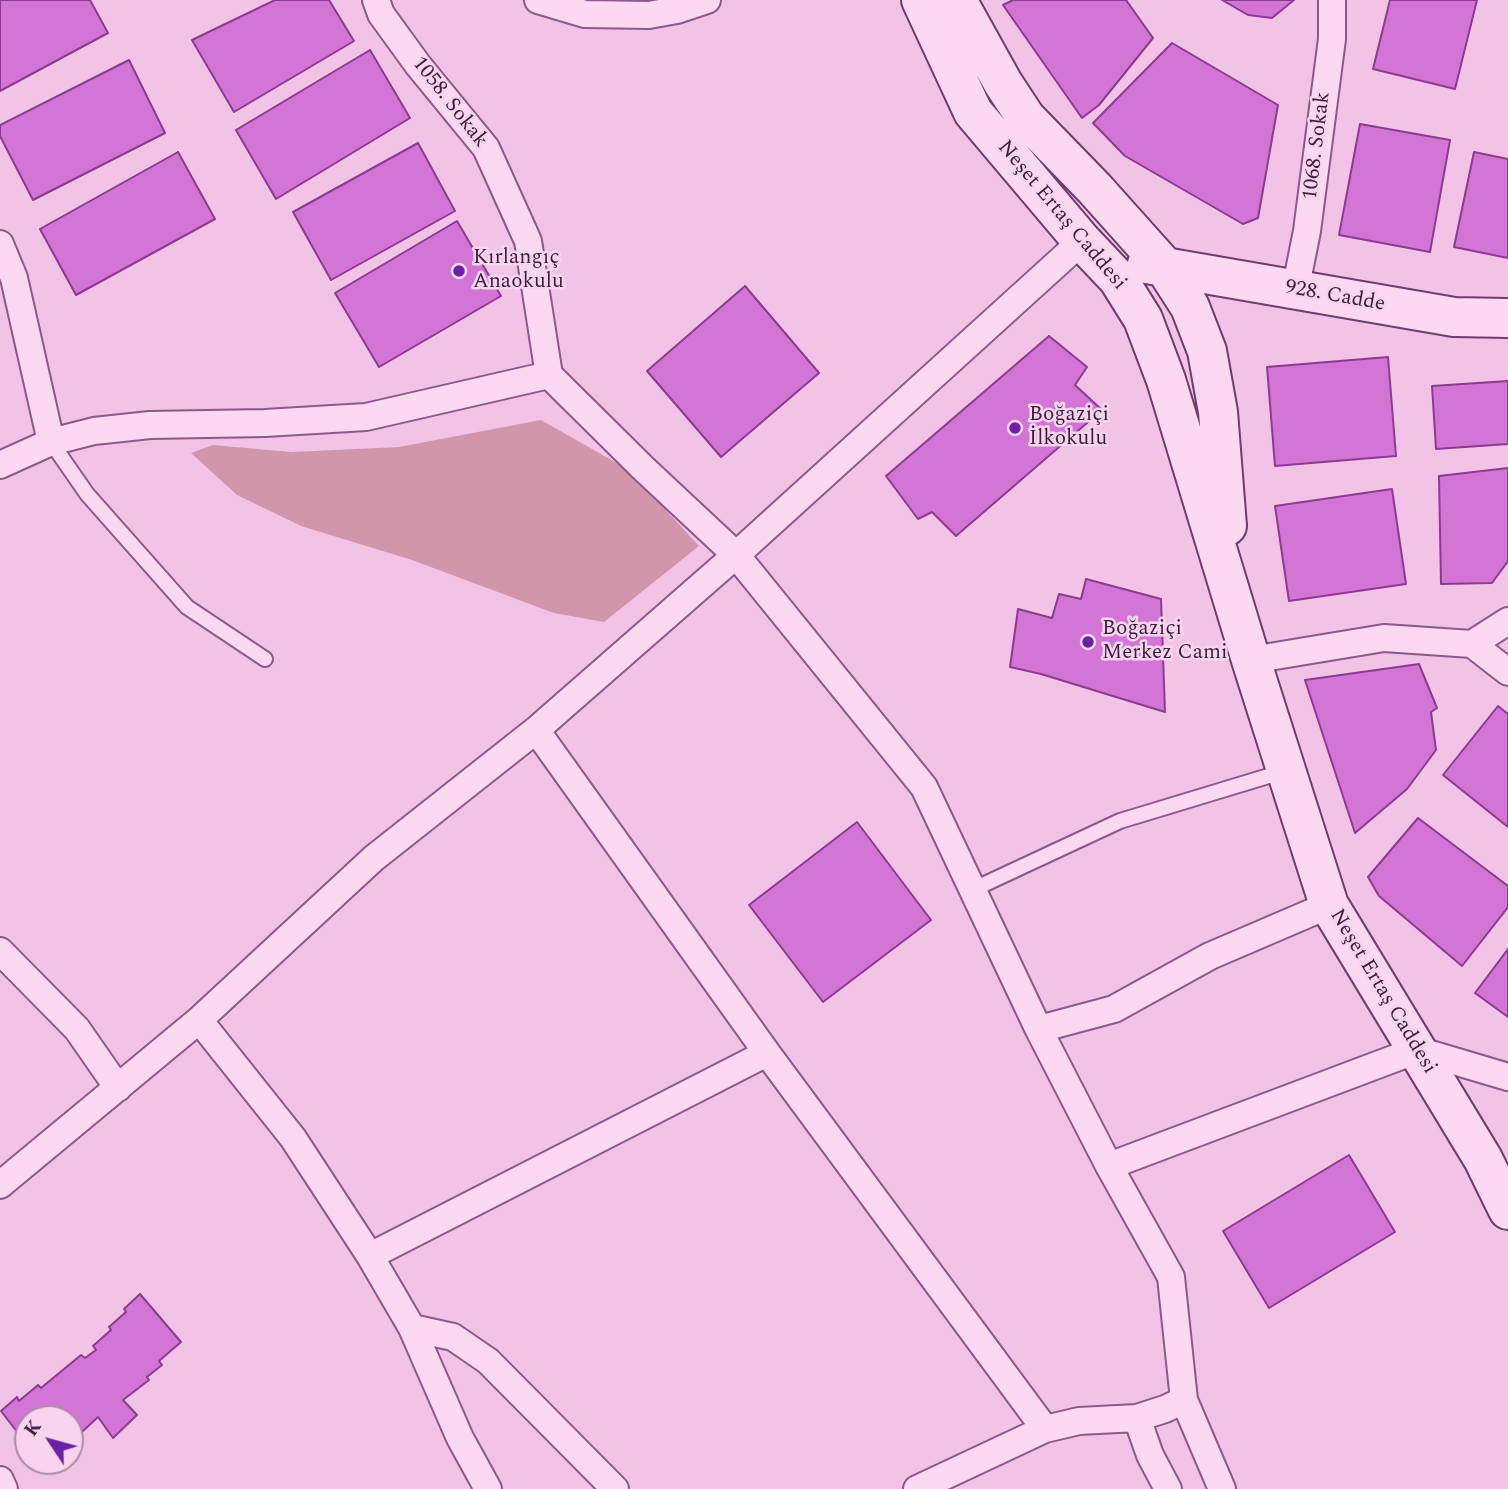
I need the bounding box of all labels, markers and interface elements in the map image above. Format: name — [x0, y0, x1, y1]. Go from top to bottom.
street label: 1058. Sokak — [406, 52, 492, 154]
street label: 1068. Sokak — [1299, 91, 1337, 201]
street label: Neşet Ertaş Caddesi — [991, 136, 1131, 296]
place label: Kırlangıç Anaokulu — [473, 246, 564, 296]
marker: Kırlangıç Anaokulu — [451, 263, 467, 279]
street label: 928. Cadde — [1283, 276, 1387, 318]
place label: Boğaziçi İlkokulu — [1029, 403, 1109, 453]
marker: Boğaziçi İlkokulu — [1007, 420, 1023, 436]
place label: Boğaziçi Merkez Cami — [1102, 617, 1228, 667]
marker: Boğaziçi Merkez Cami — [1080, 634, 1096, 650]
street label: Neşet Ertaş Caddesi — [1323, 905, 1441, 1079]
north arrow — [14, 1405, 84, 1475]
text: K — [17, 1414, 49, 1443]

